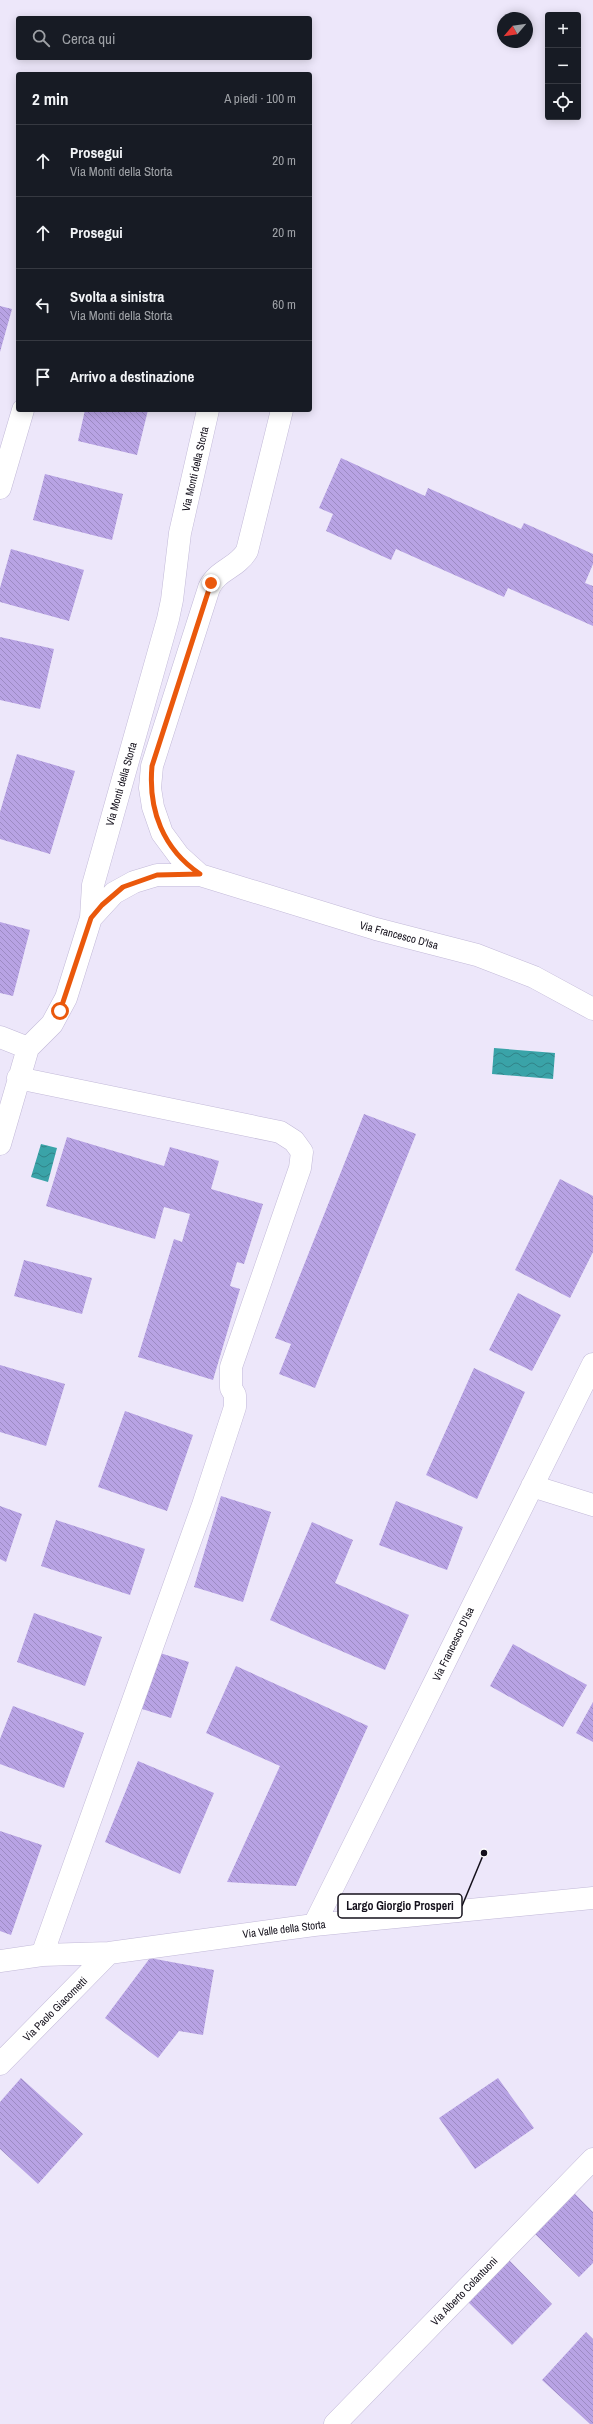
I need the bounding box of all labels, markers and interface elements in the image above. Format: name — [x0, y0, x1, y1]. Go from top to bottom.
north arrow — [497, 12, 533, 48]
map controls — [545, 12, 581, 120]
button: + — [545, 12, 581, 48]
search box — [16, 16, 312, 60]
icon: search — [30, 27, 52, 49]
text: Cerca qui — [62, 28, 115, 49]
button: − — [545, 48, 581, 84]
button: locate — [545, 84, 581, 120]
text: 2 min — [32, 87, 68, 110]
text: A piedi · 100 m — [224, 90, 296, 107]
text: Prosegui — [70, 142, 123, 163]
icon: ahead — [32, 150, 54, 172]
text: 20 m — [272, 152, 296, 169]
text: Via Monti della Storta — [70, 163, 172, 180]
icon: ahead — [32, 222, 54, 244]
text: Prosegui — [70, 222, 123, 243]
text: 20 m — [272, 224, 296, 241]
text: Svolta a sinistra — [70, 286, 164, 307]
icon: left — [32, 294, 54, 316]
text: 60 m — [272, 296, 296, 313]
text: Via Monti della Storta — [70, 307, 172, 324]
icon: arrive — [32, 366, 54, 388]
text: Arrivo a destinazione — [70, 366, 194, 387]
street label: Via Monti della Storta — [178, 425, 212, 513]
route end — [202, 574, 220, 592]
street label: Via Monti della Storta — [102, 740, 140, 828]
street label: Via Francesco D'Isa — [358, 918, 440, 952]
route start — [51, 1002, 69, 1020]
street label: Via Francesco D'Isa — [429, 1605, 477, 1683]
callout: Largo Giorgio Prosperi — [338, 1894, 462, 1918]
text: Largo Giorgio Prosperi — [346, 1898, 454, 1914]
street label: Via Valle della Storta — [242, 1917, 326, 1941]
street label: Via Paolo Giacometti — [20, 1974, 90, 2044]
street label: Via Alberto Colantuoni — [428, 2254, 500, 2328]

